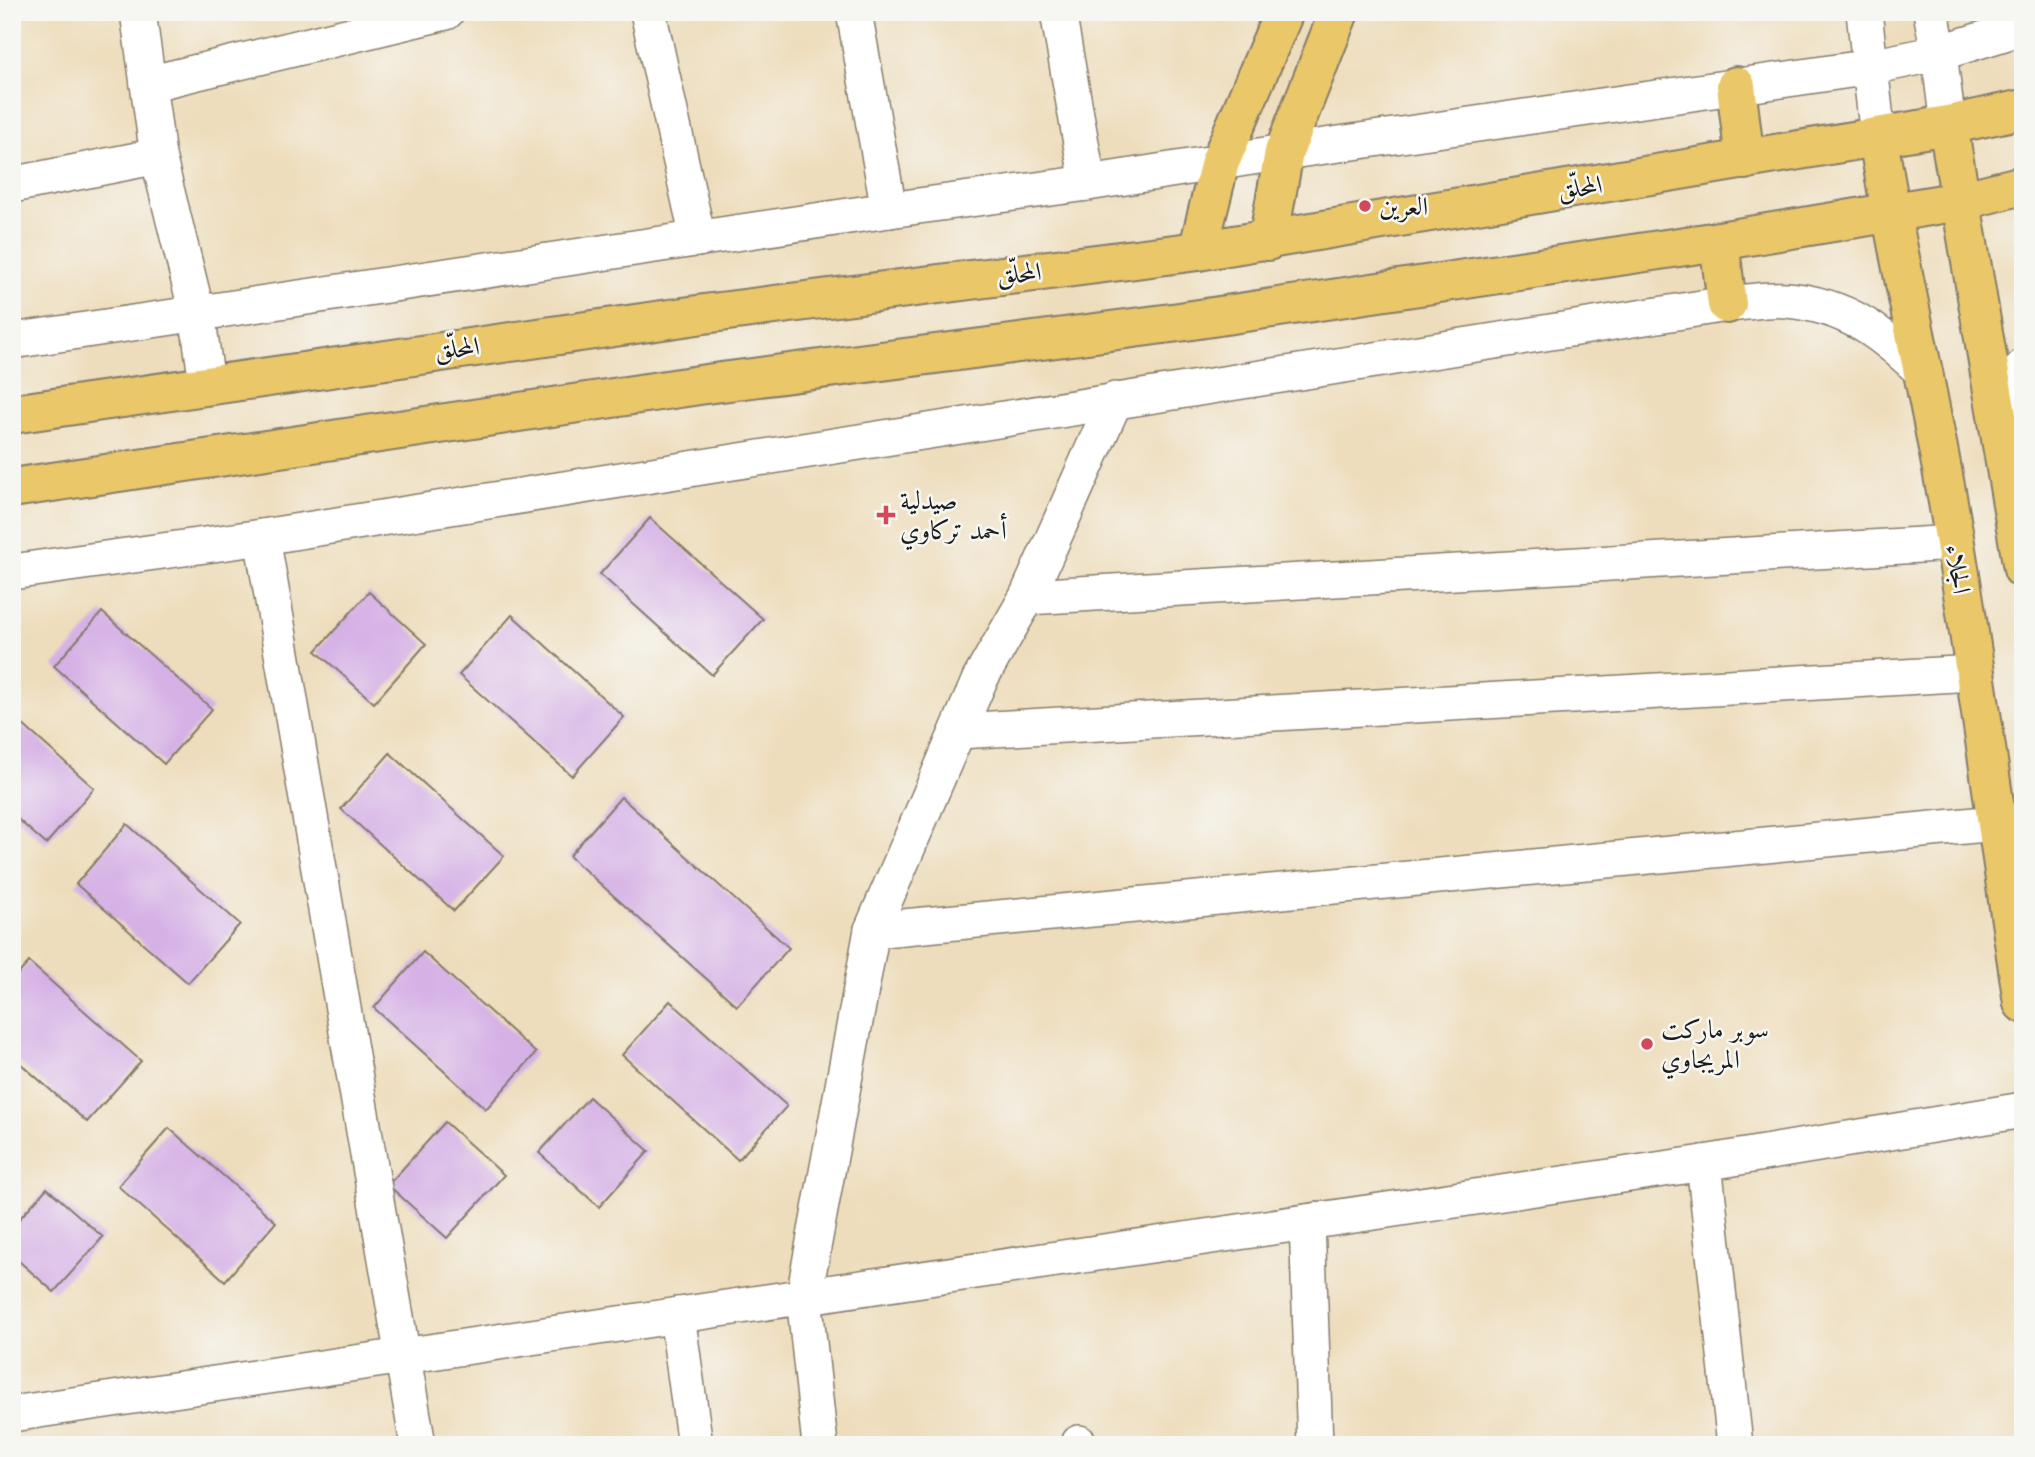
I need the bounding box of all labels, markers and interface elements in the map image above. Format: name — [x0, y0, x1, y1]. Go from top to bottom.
street label: المحلّق — [1555, 166, 1605, 209]
place label: العرين — [1379, 189, 1428, 224]
marker: العرين — [1357, 198, 1373, 214]
street label: المحلّق — [994, 253, 1044, 294]
street label: المحلّق — [432, 328, 482, 369]
place label: صيدلية أحمد تركاوي — [900, 483, 1007, 551]
marker: صيدلية أحمد تركاوي — [878, 507, 894, 523]
street label: الجلاء — [1937, 542, 1979, 596]
place label: سوبر ماركت المريجاوي — [1661, 1012, 1769, 1080]
marker: سوبر ماركت المريجاوي — [1639, 1036, 1655, 1052]

